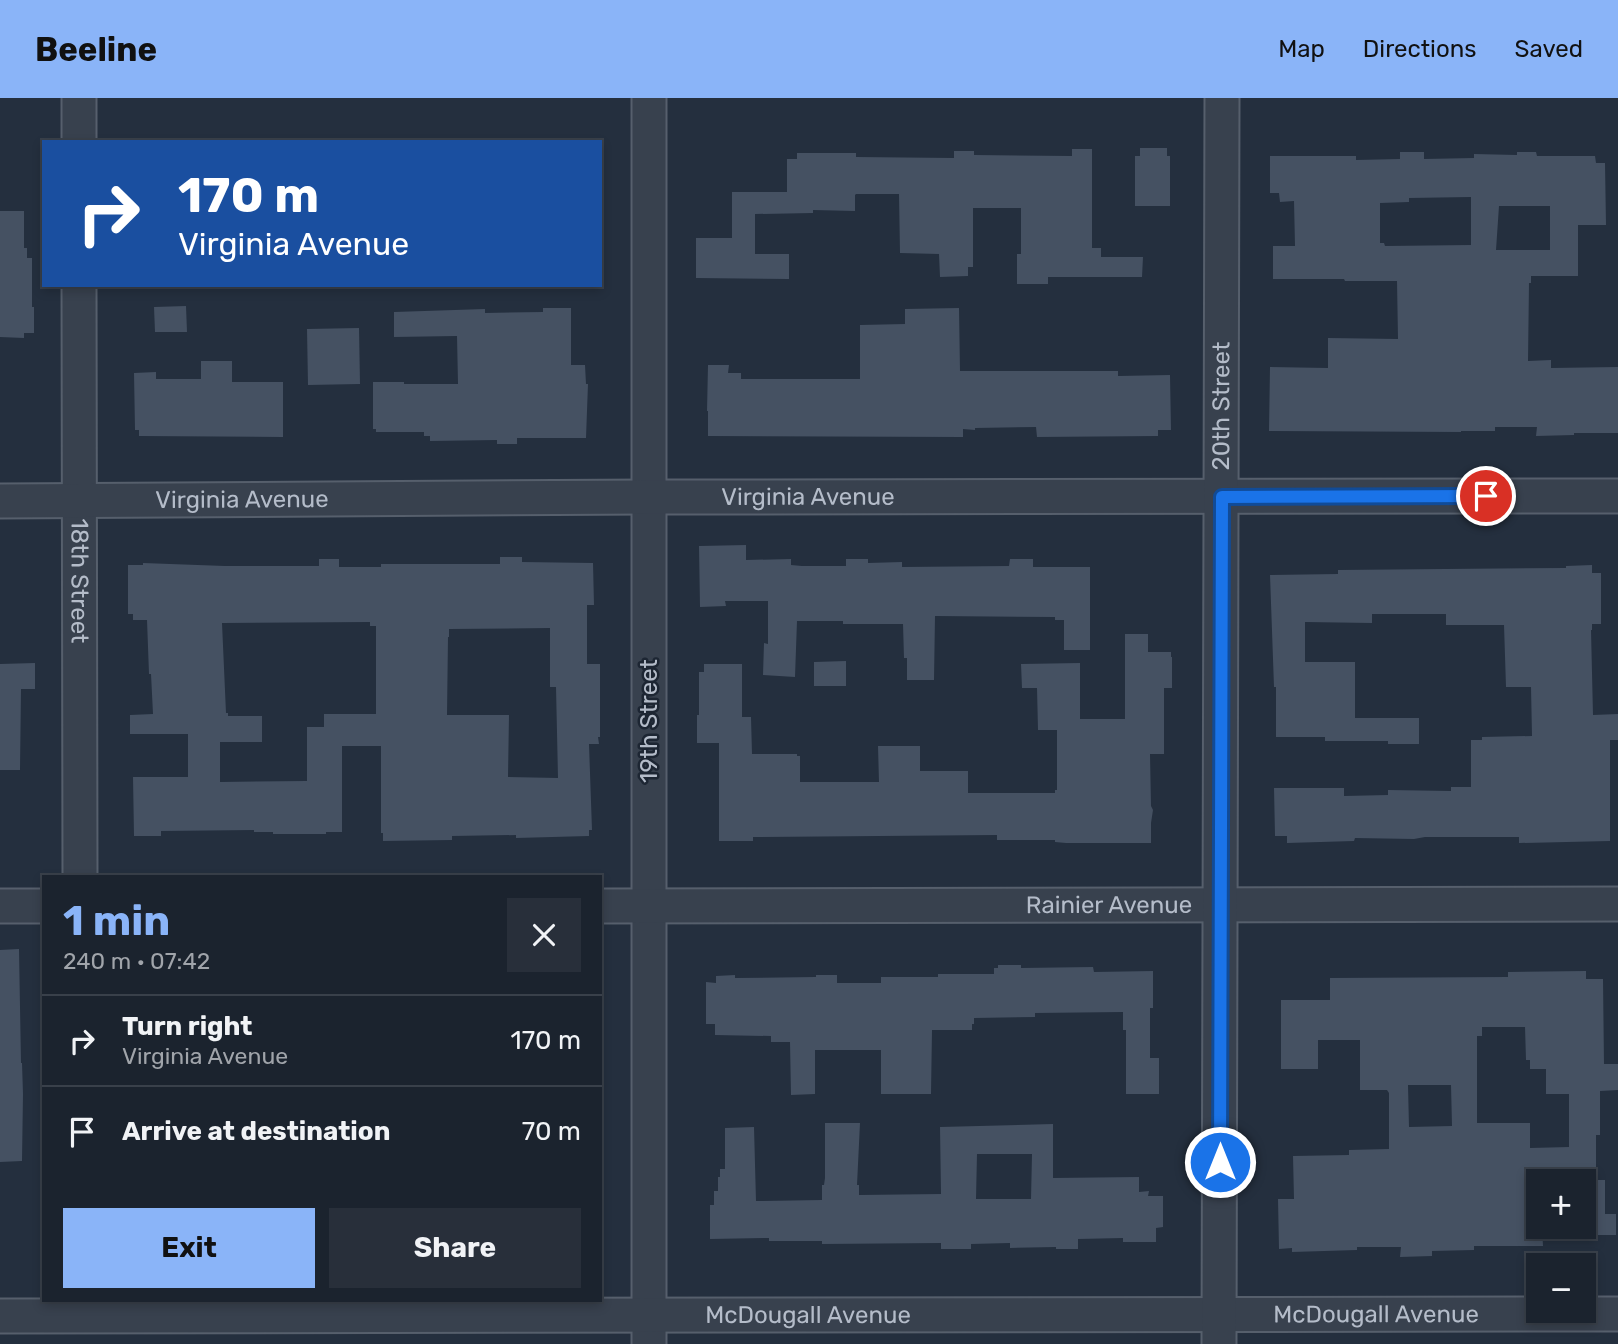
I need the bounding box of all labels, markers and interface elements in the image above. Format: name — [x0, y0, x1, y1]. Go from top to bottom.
text: Beeline — [35, 30, 157, 69]
text: Map — [1278, 35, 1325, 63]
text: Directions — [1363, 35, 1476, 63]
text: Saved — [1514, 35, 1583, 63]
text: 170 m — [178, 166, 319, 224]
icon: right — [63, 168, 154, 259]
text: Virginia Avenue — [178, 225, 409, 263]
street label: 20th Street — [1207, 342, 1235, 470]
pin — [1456, 466, 1516, 526]
icon: arrive — [1467, 477, 1505, 515]
street label: Virginia Avenue — [721, 483, 895, 511]
street label: Virginia Avenue — [155, 485, 329, 514]
street label: 18th Street — [65, 519, 94, 643]
street label: 19th Street — [635, 659, 663, 783]
street label: Rainier Avenue — [1026, 891, 1192, 919]
text: 1 min — [63, 896, 170, 946]
button: close — [507, 898, 581, 972]
text: 240 m · 07:42 — [63, 947, 210, 975]
text: Turn right — [122, 1011, 252, 1042]
icon: right — [63, 1022, 101, 1060]
text: 170 m — [511, 1025, 581, 1056]
text: Virginia Avenue — [122, 1042, 288, 1070]
icon: arrive — [63, 1113, 101, 1151]
text: Arrive at destination — [122, 1116, 390, 1147]
text: 70 m — [522, 1116, 581, 1147]
position arrow — [1183, 1125, 1257, 1199]
map controls — [1526, 1169, 1596, 1323]
button: + — [1526, 1169, 1596, 1239]
button: Exit — [63, 1208, 315, 1288]
button: Share — [329, 1208, 581, 1288]
button: − — [1526, 1253, 1596, 1323]
street label: McDougall Avenue — [1273, 1300, 1479, 1328]
street label: McDougall Avenue — [705, 1301, 911, 1329]

